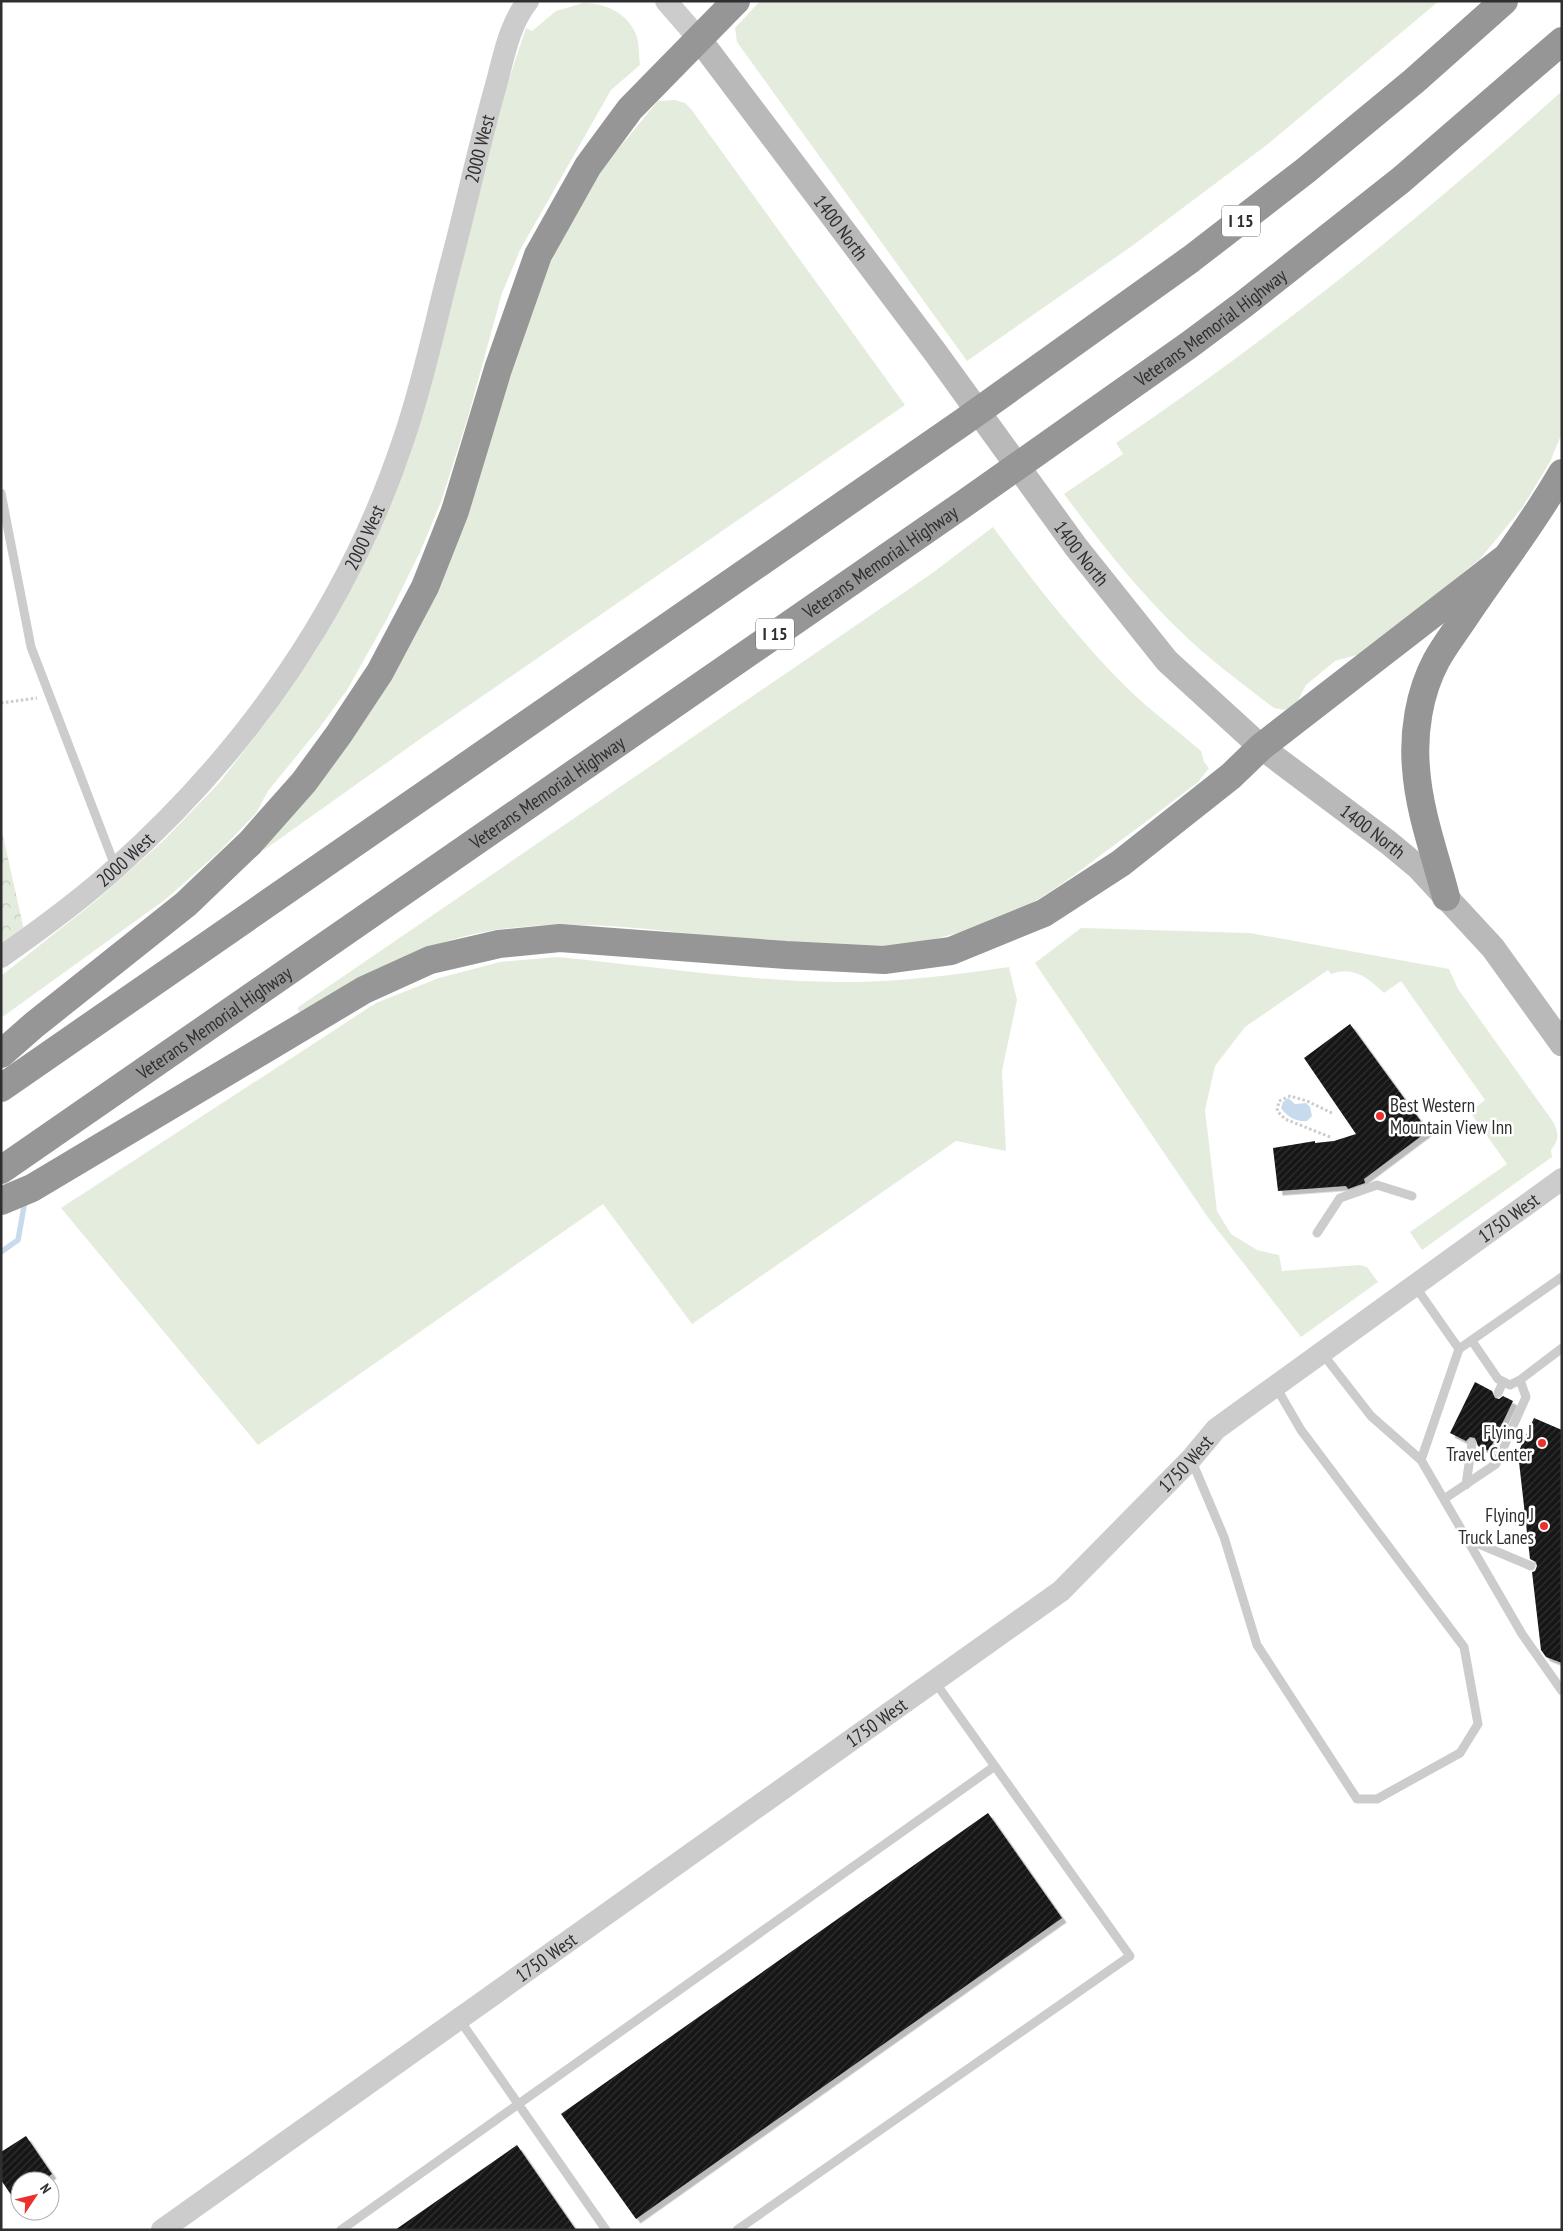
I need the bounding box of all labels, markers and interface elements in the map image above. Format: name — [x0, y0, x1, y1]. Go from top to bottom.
street label: 2000 West — [459, 111, 500, 185]
street label: 1400 North — [809, 190, 874, 265]
road number: I 15 — [1222, 206, 1260, 237]
street label: Veterans Memorial Highway — [1129, 263, 1292, 392]
street label: Veterans Memorial Highway — [797, 499, 963, 624]
street label: 2000 West — [339, 500, 390, 574]
street label: 1400 North — [1049, 516, 1114, 591]
road number: I 15 — [756, 618, 794, 650]
street label: Veterans Memorial Highway — [464, 730, 630, 855]
street label: 1400 North — [1335, 799, 1411, 864]
street label: 2000 West — [91, 827, 159, 892]
street label: Veterans Memorial Highway — [131, 960, 297, 1085]
place label: Best Western Mountain View Inn — [1390, 1093, 1512, 1139]
marker: Best Western Mountain View Inn — [1374, 1110, 1386, 1122]
street label: 1750 West — [1473, 1187, 1544, 1248]
place label: Flying J Travel Center — [1446, 1420, 1533, 1466]
street label: 1750 West — [1153, 1430, 1218, 1497]
marker: Flying J Travel Center — [1536, 1437, 1548, 1449]
place label: Flying J Truck Lanes — [1458, 1503, 1534, 1549]
marker: Flying J Truck Lanes — [1538, 1520, 1550, 1532]
street label: 1750 West — [841, 1692, 912, 1752]
street label: 1750 West — [511, 1927, 582, 1987]
north arrow — [10, 2171, 60, 2221]
text: N — [36, 2180, 55, 2197]

